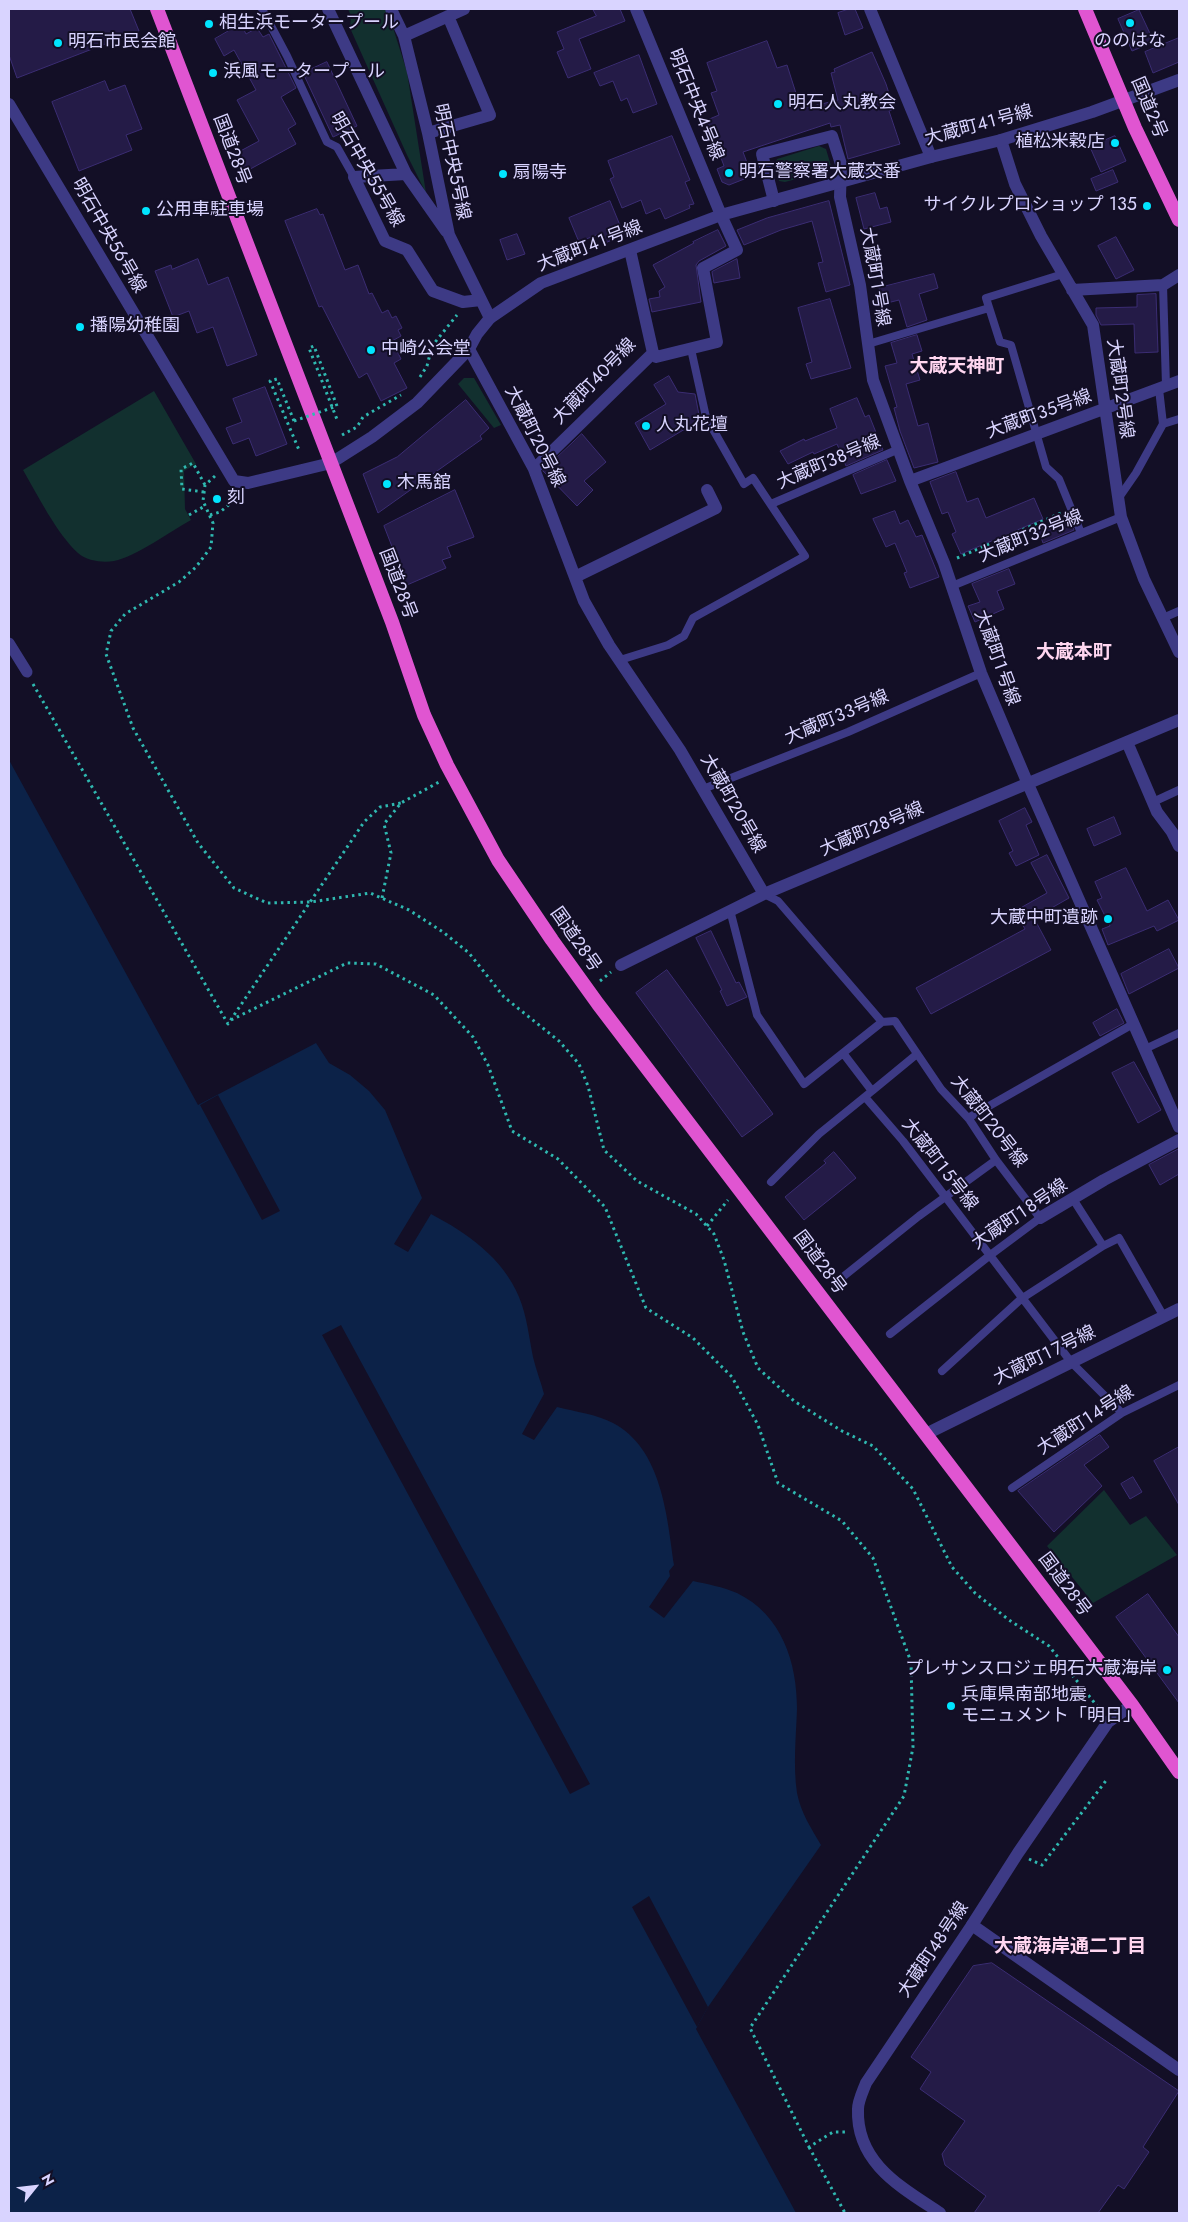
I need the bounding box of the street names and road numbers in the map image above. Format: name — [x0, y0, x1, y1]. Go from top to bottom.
street label: 明石中央４号線 — [663, 46, 727, 164]
street label: 国道2号 — [1126, 74, 1170, 142]
street label: 大蔵町４１号線 — [923, 101, 1035, 151]
street label: 明石中央５号線 — [428, 102, 474, 222]
street label: 明石中央５５号線 — [324, 109, 408, 231]
street label: 国道28号 — [208, 112, 254, 188]
street label: 明石中央５６号線 — [66, 175, 150, 297]
street label: 大蔵町４１号線 — [534, 217, 646, 277]
street label: 大蔵町１号線 — [855, 226, 893, 328]
street label: 大蔵町４０号線 — [549, 335, 641, 429]
street label: 大蔵町２号線 — [1101, 338, 1137, 440]
street label: 大蔵町２０号線 — [499, 383, 569, 491]
street label: 大蔵町３５号線 — [983, 386, 1095, 444]
street label: 大蔵町３８号線 — [774, 431, 884, 495]
street label: 大蔵町３２号線 — [976, 506, 1086, 568]
street label: 国道28号 — [374, 546, 420, 622]
street label: 大蔵町１号線 — [969, 607, 1023, 709]
street label: 大蔵町３３号線 — [782, 686, 892, 750]
street label: 大蔵町２０号線 — [695, 751, 769, 857]
street label: 大蔵町２８号線 — [817, 798, 927, 862]
street label: 国道28号 — [545, 903, 605, 977]
street label: 大蔵町２０号線 — [945, 1072, 1031, 1172]
street label: 大蔵町１５号線 — [896, 1115, 982, 1215]
street label: 大蔵町１８号線 — [968, 1175, 1072, 1255]
street label: 国道28号 — [788, 1227, 850, 1299]
street label: 大蔵町１７号線 — [990, 1322, 1100, 1390]
street label: 大蔵町１４号線 — [1034, 1382, 1138, 1460]
street label: 国道28号 — [1033, 1549, 1095, 1621]
street label: 大蔵町４８号線 — [894, 1898, 974, 2002]

